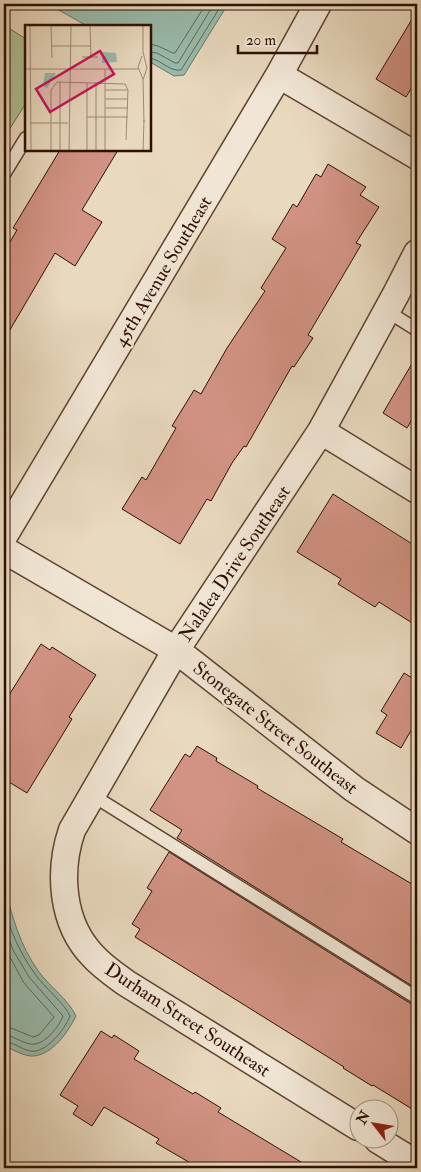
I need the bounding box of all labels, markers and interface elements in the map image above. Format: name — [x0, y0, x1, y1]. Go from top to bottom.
scale bar — [238, 22, 317, 54]
inset map — [25, 25, 151, 151]
text: 20 m — [246, 31, 276, 50]
street label: 45th Avenue Southeast — [108, 192, 217, 351]
street label: Nalalea Drive Southeast — [174, 481, 296, 646]
street label: Stonegate Street Southeast — [188, 656, 363, 800]
street label: Durham Street Southeast — [100, 957, 275, 1082]
north arrow — [348, 1100, 398, 1150]
text: N — [352, 1107, 374, 1128]

